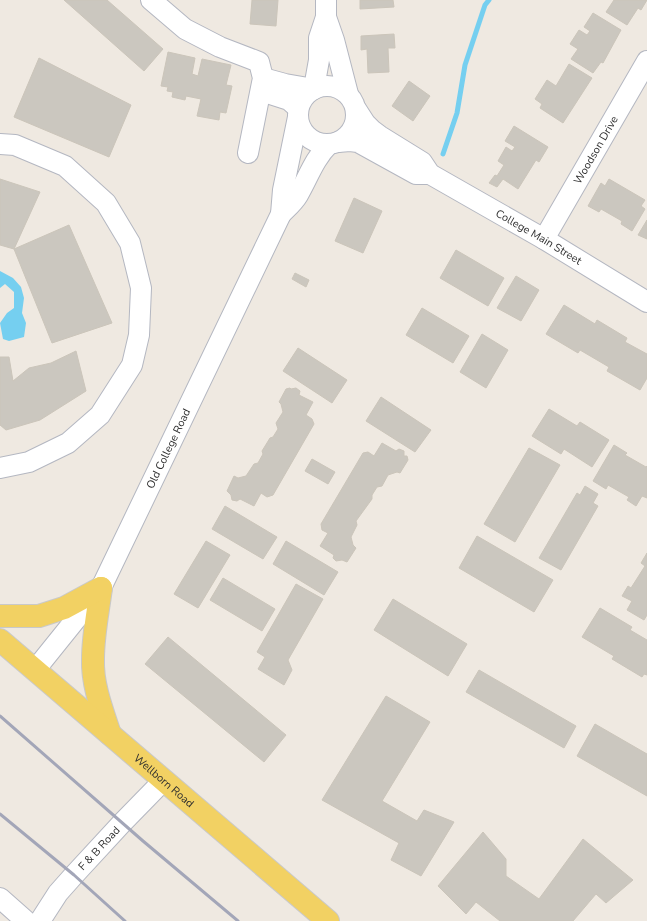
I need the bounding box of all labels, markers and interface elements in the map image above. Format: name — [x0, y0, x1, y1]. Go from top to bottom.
street label: Woodson Drive — [570, 113, 621, 187]
street label: College Main Street — [493, 206, 585, 268]
street label: Old College Road — [142, 406, 194, 491]
street label: Wellborn Road — [131, 750, 197, 811]
street label: F & B Road — [75, 823, 123, 873]

